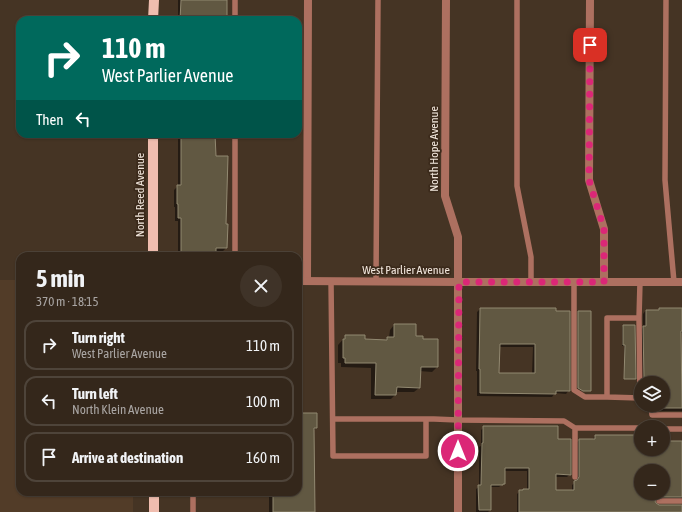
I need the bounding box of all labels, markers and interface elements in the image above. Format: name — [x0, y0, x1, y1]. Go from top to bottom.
pin — [573, 28, 607, 62]
icon: right — [36, 32, 88, 84]
text: 110 m — [102, 32, 165, 64]
icon: arrive — [579, 34, 601, 56]
text: West Parlier Avenue — [102, 65, 234, 86]
street label: North Hope Avenue — [427, 106, 441, 192]
icon: left — [72, 108, 94, 130]
text: Then — [36, 111, 64, 128]
street label: North Reed Avenue — [133, 153, 147, 237]
street label: West Parlier Avenue — [362, 263, 450, 277]
text: 5 min — [36, 265, 85, 292]
button: close — [240, 265, 282, 307]
text: 370 m · 18:15 — [36, 294, 99, 309]
text: Turn right — [72, 329, 125, 346]
icon: right — [38, 334, 60, 356]
text: 110 m — [246, 337, 280, 354]
text: West Parlier Avenue — [72, 346, 167, 361]
map controls — [634, 376, 670, 500]
button: layers — [634, 376, 670, 412]
text: Turn left — [72, 385, 118, 402]
icon: left — [38, 390, 60, 412]
text: 100 m — [246, 393, 280, 410]
text: North Klein Avenue — [72, 402, 164, 417]
button: + — [634, 420, 670, 456]
position arrow — [437, 430, 479, 472]
icon: arrive — [38, 446, 60, 468]
text: Arrive at destination — [72, 449, 183, 466]
text: 160 m — [246, 449, 280, 466]
button: − — [634, 464, 670, 500]

